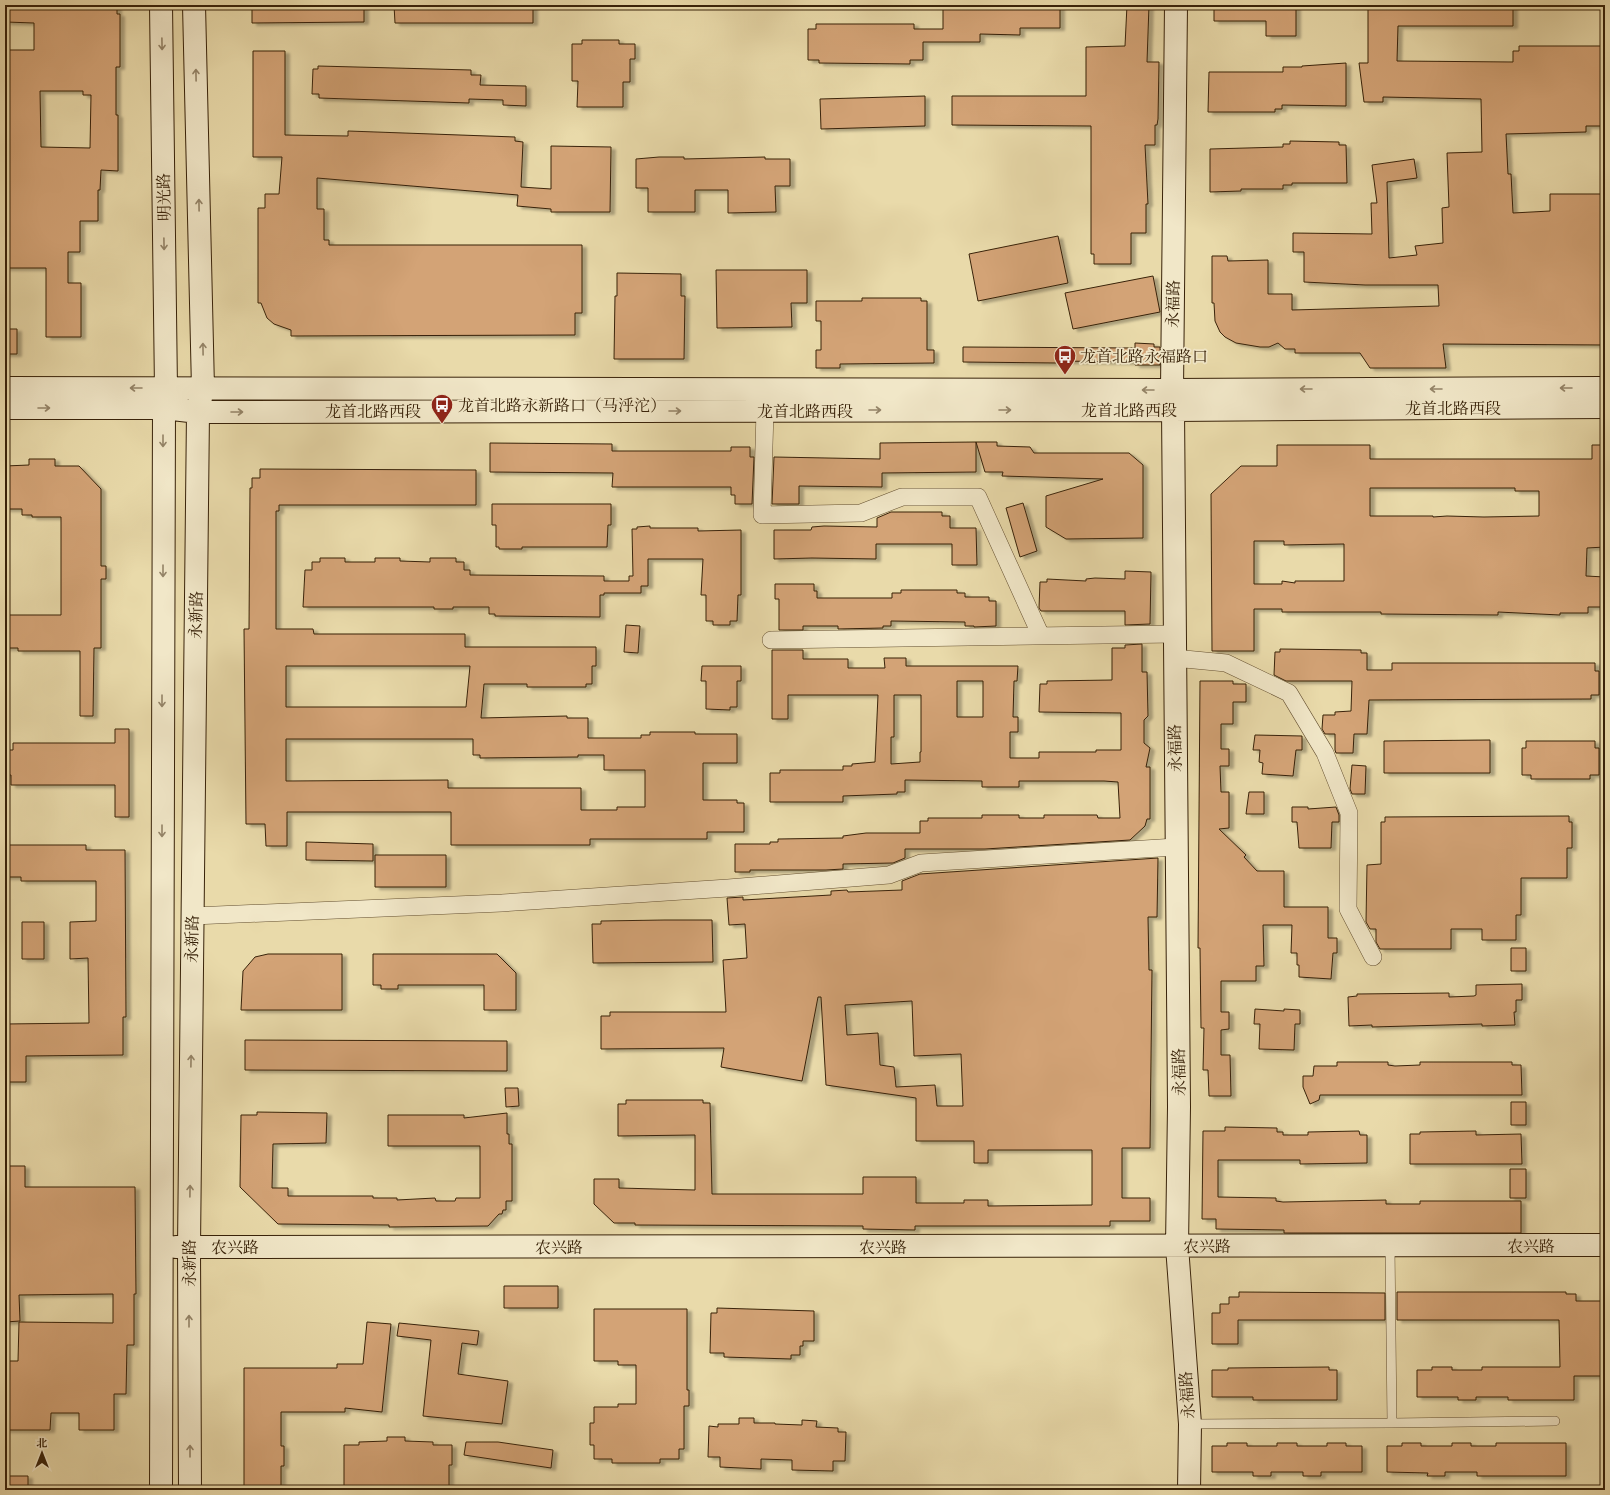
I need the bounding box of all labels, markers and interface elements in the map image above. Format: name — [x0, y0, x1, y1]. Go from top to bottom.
one-way arrow — [158, 37, 166, 50]
one-way arrow — [192, 69, 199, 82]
street label: 明光路 — [154, 173, 174, 221]
one-way arrow — [195, 199, 203, 212]
one-way arrow — [160, 237, 168, 250]
street label: 永福路 — [1163, 280, 1183, 328]
one-way arrow — [199, 343, 206, 356]
bus stop icon: 龙首北路永福路口 — [1052, 343, 1078, 376]
place label: 龙首北路永福路口 — [1080, 347, 1208, 366]
one-way arrow — [130, 384, 143, 392]
one-way arrow — [1560, 384, 1573, 392]
one-way arrow — [1300, 385, 1313, 393]
one-way arrow — [1430, 385, 1443, 393]
one-way arrow — [1142, 386, 1155, 394]
bus stop icon: 龙首北路永新路口（马泘沱） — [429, 392, 455, 425]
place label: 龙首北路永新路口（马泘沱） — [458, 396, 666, 415]
street label: 龙首北路西段 — [1405, 399, 1501, 418]
street label: 龙首北路西段 — [1081, 401, 1177, 420]
street label: 龙首北路西段 — [325, 402, 421, 421]
street label: 龙首北路西段 — [757, 402, 853, 421]
one-way arrow — [37, 404, 50, 412]
one-way arrow — [868, 406, 881, 414]
one-way arrow — [998, 406, 1011, 414]
one-way arrow — [668, 407, 681, 415]
one-way arrow — [230, 408, 243, 416]
one-way arrow — [159, 434, 167, 447]
one-way arrow — [159, 564, 167, 577]
street label: 永新路 — [186, 591, 206, 639]
one-way arrow — [158, 694, 166, 707]
street label: 永福路 — [1165, 724, 1185, 772]
one-way arrow — [158, 824, 166, 837]
street label: 永新路 — [182, 915, 202, 963]
street label: 永福路 — [1169, 1048, 1189, 1096]
one-way arrow — [187, 1055, 195, 1068]
one-way arrow — [186, 1185, 194, 1198]
street label: 农兴路 — [1183, 1237, 1231, 1256]
street label: 农兴路 — [1507, 1237, 1555, 1256]
street label: 农兴路 — [211, 1238, 259, 1257]
street label: 农兴路 — [535, 1238, 583, 1257]
street label: 农兴路 — [859, 1238, 907, 1257]
street label: 永新路 — [180, 1239, 199, 1287]
one-way arrow — [185, 1315, 193, 1328]
street label: 永福路 — [1176, 1370, 1198, 1420]
north arrow — [22, 1433, 62, 1473]
text: 北 — [37, 1437, 48, 1450]
one-way arrow — [186, 1445, 194, 1458]

